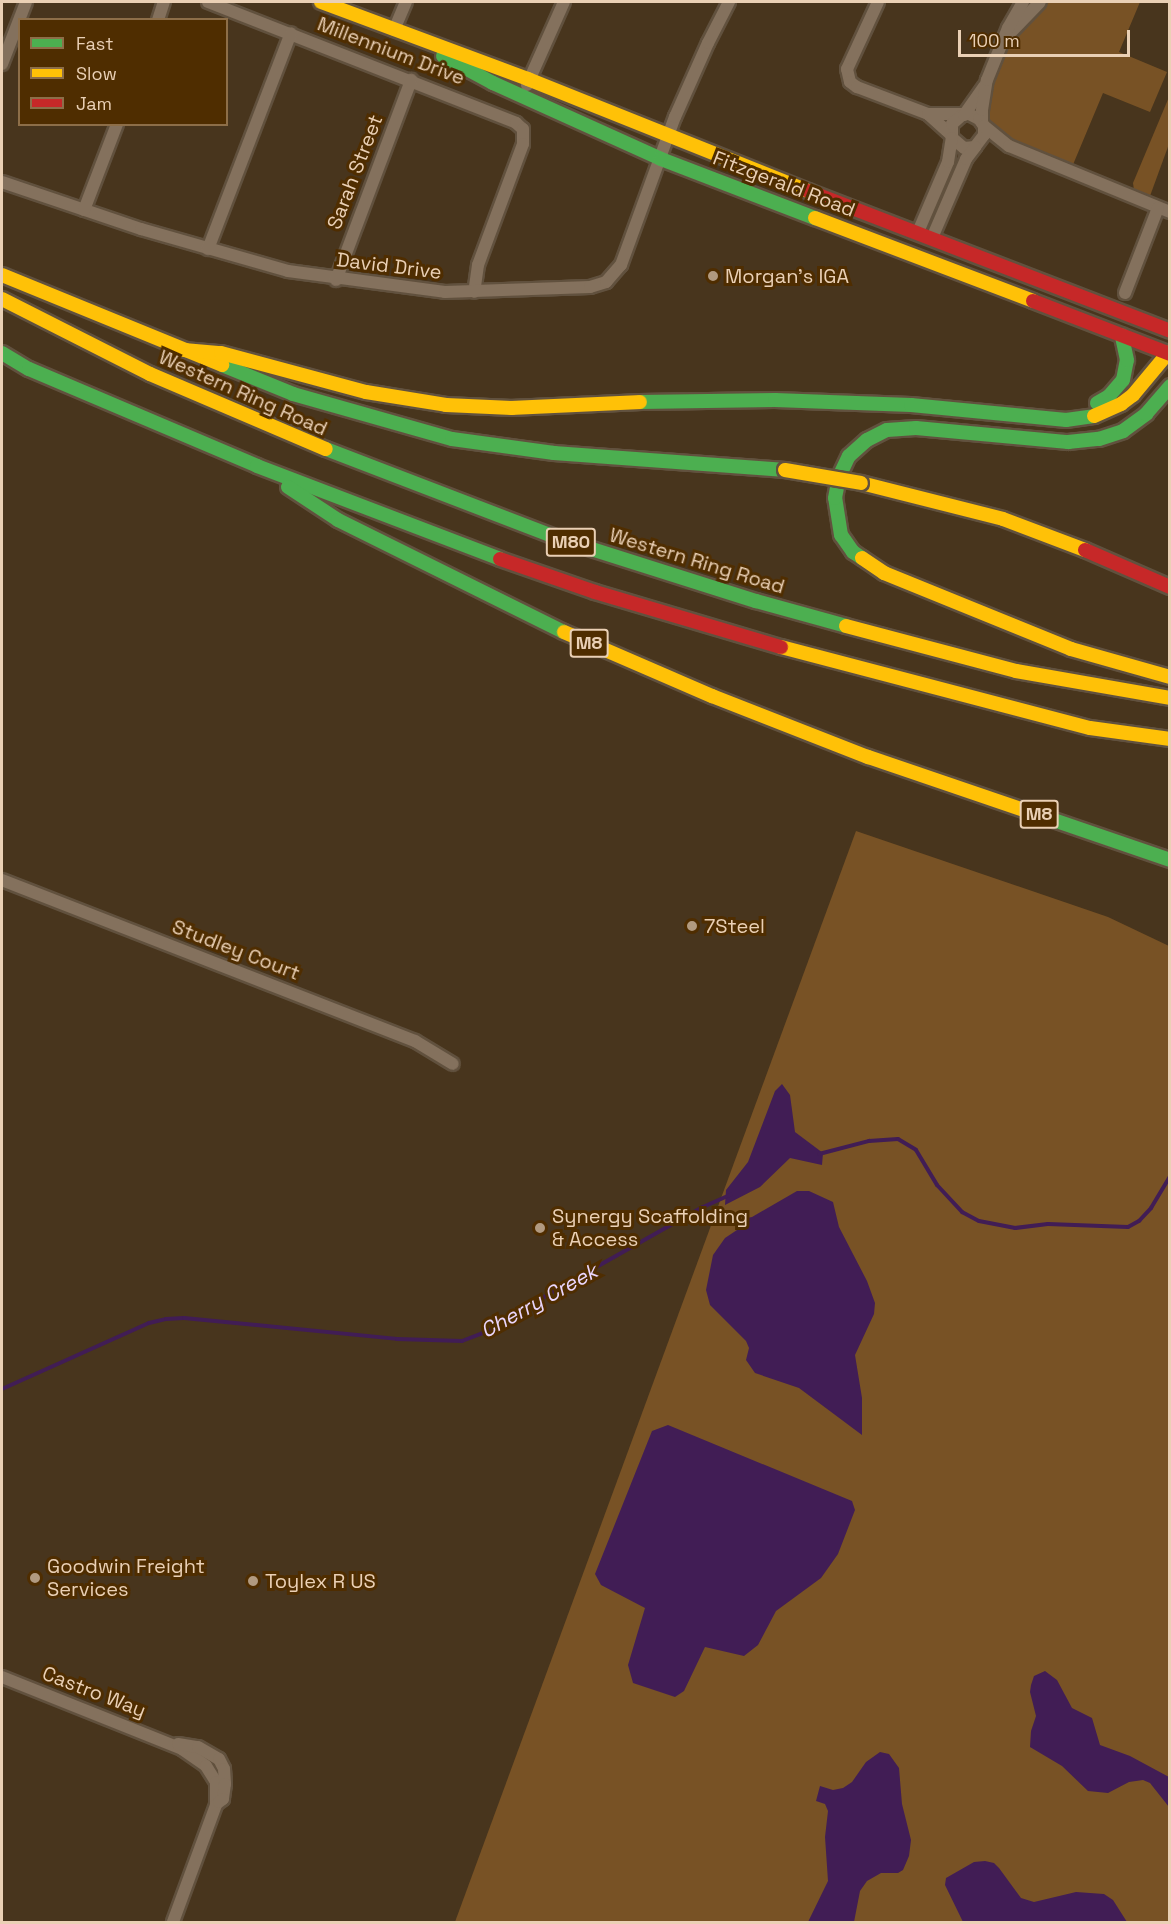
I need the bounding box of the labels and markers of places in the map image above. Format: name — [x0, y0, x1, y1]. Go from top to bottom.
place label: Morgan's IGA — [725, 264, 849, 288]
marker: Morgan's IGA — [706, 269, 720, 283]
place label: 7Steel — [704, 914, 765, 938]
marker: 7Steel — [685, 919, 699, 933]
place label: Synergy Scaffolding & Access — [552, 1204, 748, 1251]
marker: Synergy Scaffolding & Access — [533, 1221, 547, 1235]
place label: Goodwin Freight Services — [47, 1554, 205, 1601]
place label: Toylex R US — [265, 1569, 376, 1593]
marker: Goodwin Freight Services — [28, 1571, 42, 1585]
marker: Toylex R US — [246, 1574, 260, 1588]

